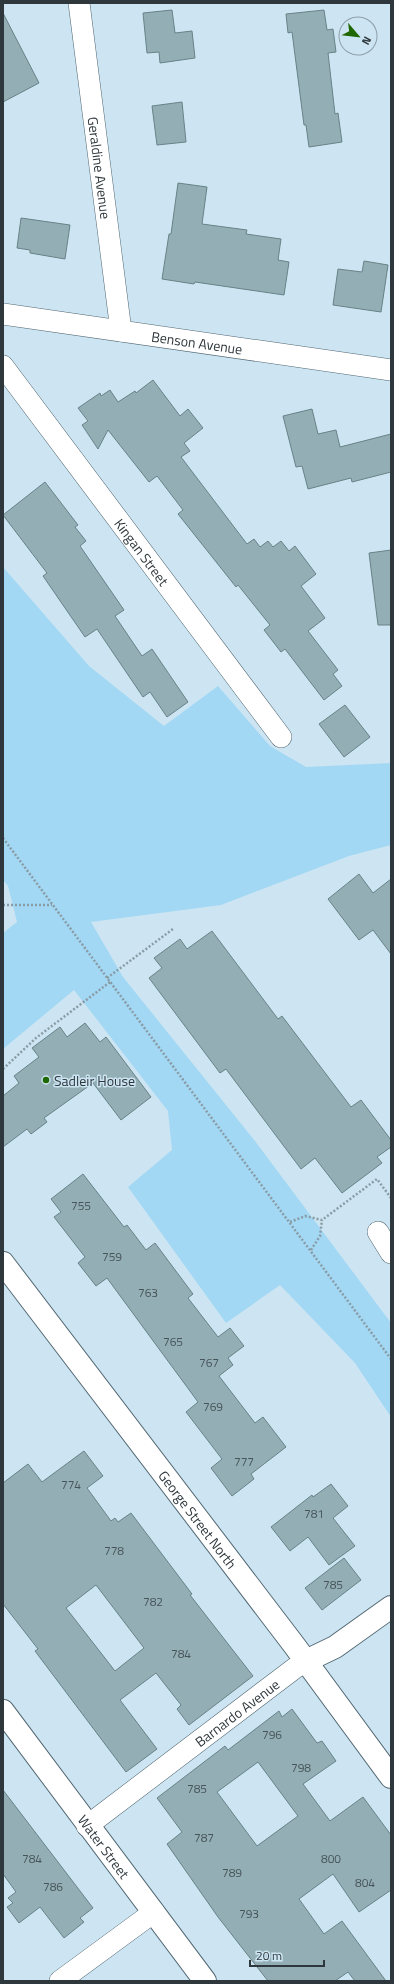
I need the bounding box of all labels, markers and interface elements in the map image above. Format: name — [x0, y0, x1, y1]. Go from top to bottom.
north arrow — [338, 16, 378, 56]
text: N — [358, 34, 376, 48]
street label: Geraldine Avenue — [83, 115, 117, 220]
street label: Benson Avenue — [150, 325, 244, 359]
street label: Kingan Street — [110, 514, 174, 590]
place label: Sadleir House — [54, 1070, 135, 1091]
marker: Sadleir House — [41, 1075, 51, 1085]
house number: 755 — [71, 1196, 91, 1215]
house number: 759 — [102, 1247, 122, 1266]
house number: 763 — [138, 1283, 158, 1302]
house number: 765 — [163, 1332, 183, 1351]
house number: 767 — [199, 1353, 219, 1372]
house number: 769 — [203, 1397, 223, 1416]
house number: 777 — [234, 1452, 254, 1471]
street label: George Street North — [154, 1466, 242, 1573]
house number: 774 — [61, 1475, 81, 1494]
house number: 781 — [304, 1504, 324, 1523]
house number: 778 — [104, 1541, 124, 1560]
house number: 785 — [323, 1575, 343, 1594]
house number: 782 — [143, 1592, 163, 1611]
house number: 784 — [171, 1644, 191, 1663]
street label: Barnardo Avenue — [190, 1673, 283, 1751]
house number: 796 — [262, 1725, 282, 1744]
house number: 798 — [291, 1758, 311, 1777]
house number: 785 — [187, 1779, 207, 1798]
street label: Water Street — [73, 1810, 135, 1883]
house number: 787 — [194, 1828, 214, 1847]
house number: 784 — [22, 1849, 42, 1868]
house number: 800 — [321, 1849, 341, 1868]
house number: 789 — [222, 1863, 242, 1882]
house number: 804 — [355, 1873, 375, 1892]
house number: 786 — [43, 1877, 63, 1896]
house number: 793 — [239, 1904, 259, 1923]
scale bar — [250, 1942, 324, 1968]
text: 20 m — [256, 1946, 282, 1965]

